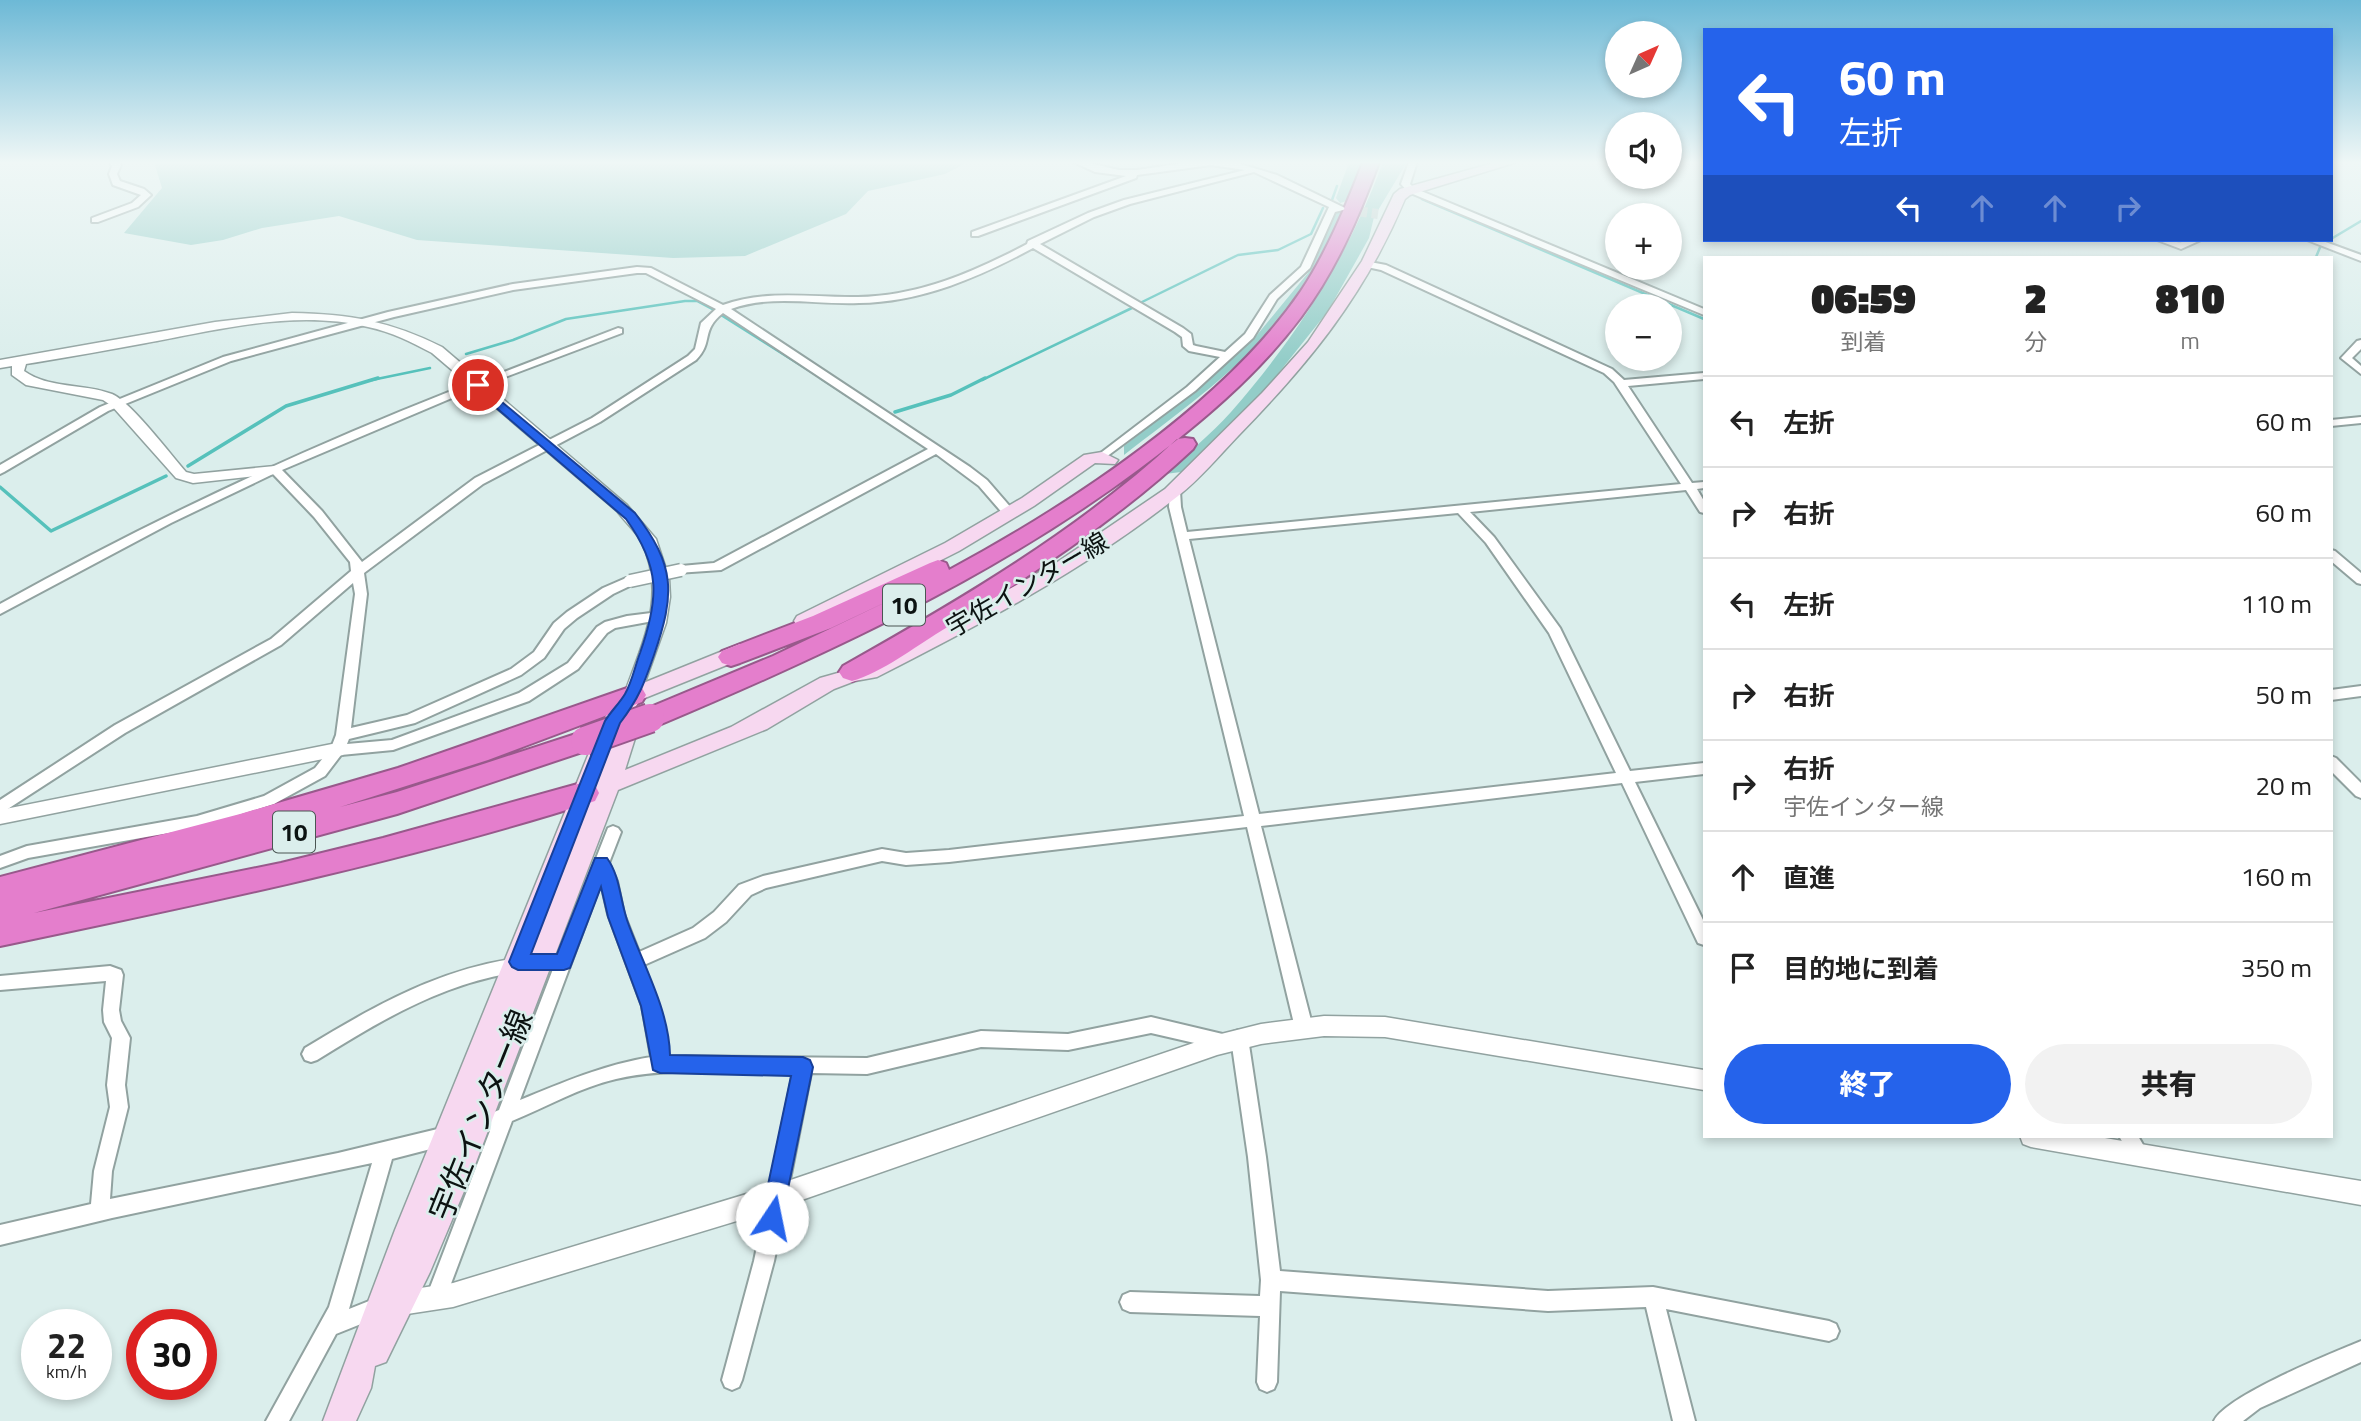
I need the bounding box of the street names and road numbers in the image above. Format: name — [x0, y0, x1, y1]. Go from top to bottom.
street label: 宇佐インター線 — [938, 522, 1116, 646]
road number: 10 — [883, 584, 925, 626]
road number: 10 — [273, 812, 315, 852]
street label: 宇佐インター線 — [416, 1002, 544, 1228]

